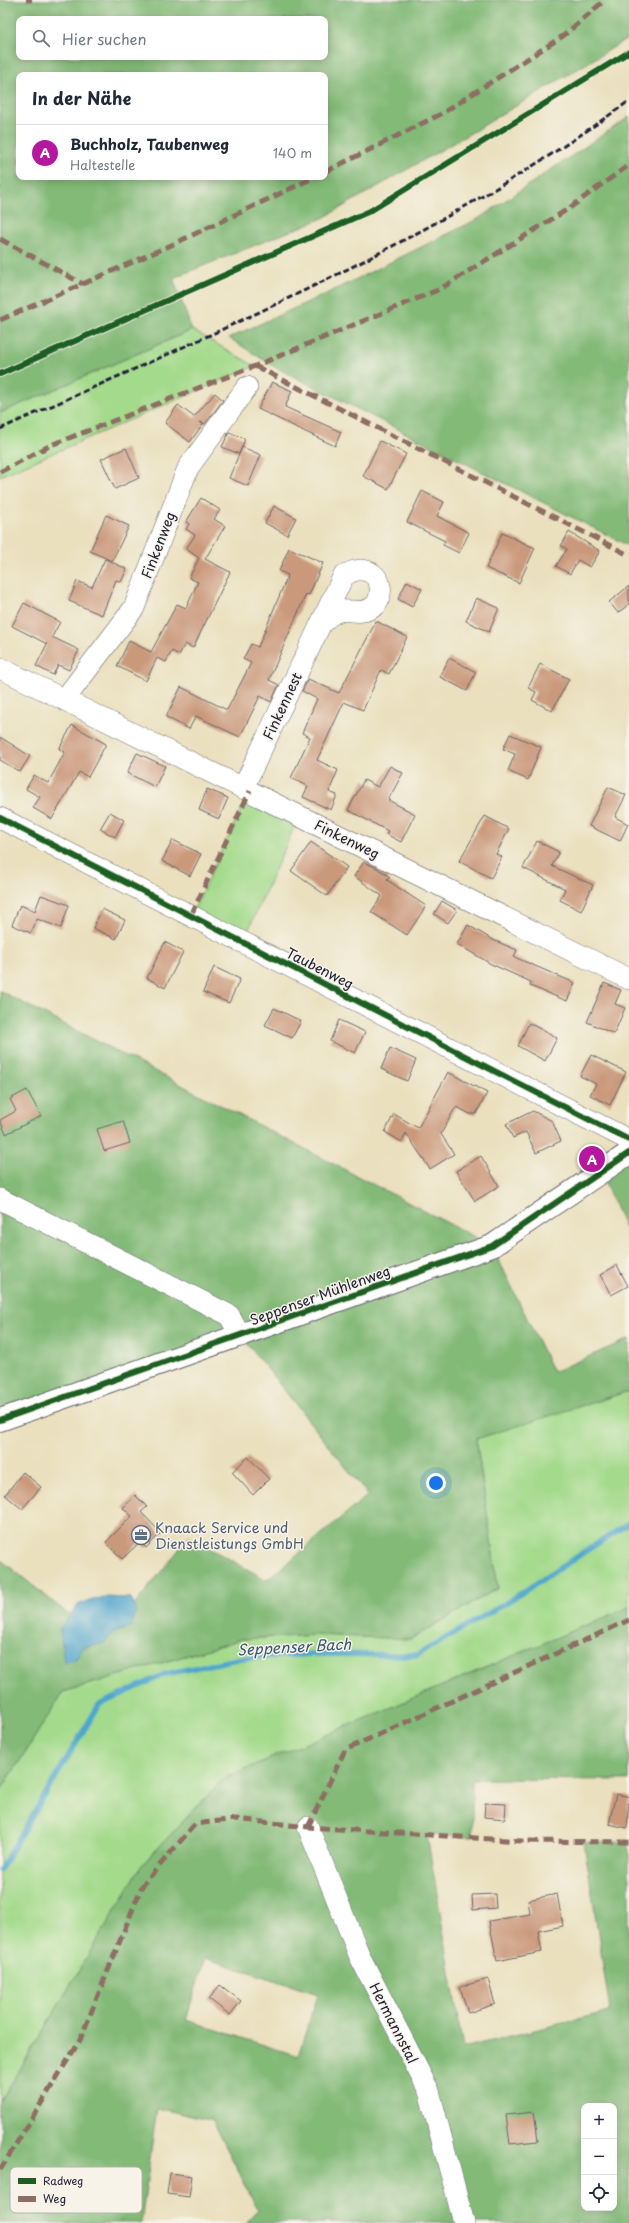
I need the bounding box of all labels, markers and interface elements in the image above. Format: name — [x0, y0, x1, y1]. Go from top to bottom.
search box — [16, 16, 328, 60]
icon: search — [30, 27, 52, 49]
text: Hier suchen — [62, 27, 147, 50]
text: In der Nähe — [32, 85, 131, 111]
text: Buchholz, Taubenweg — [70, 132, 229, 155]
text: A — [40, 143, 50, 162]
text: 140 m — [273, 143, 312, 162]
text: Haltestelle — [70, 155, 135, 174]
street label: Finkenweg — [136, 508, 180, 582]
street label: Finkennest — [257, 668, 307, 743]
street label: Finkenweg — [311, 814, 383, 864]
street label: Taubenweg — [282, 942, 358, 994]
pin: A — [579, 1144, 605, 1174]
street label: Seppenser Mühlenweg — [247, 1260, 393, 1330]
your location — [426, 1473, 446, 1493]
place label: Knaack Service und Dienstleistungs GmbH — [155, 1517, 304, 1554]
office icon: Knaack Service und Dienstleistungs GmbH — [130, 1524, 152, 1546]
water label: Seppenser Bach — [237, 1632, 352, 1660]
street label: Hermannstal — [365, 1979, 423, 2067]
map controls — [581, 2103, 617, 2211]
button: + — [581, 2103, 617, 2139]
button: − — [581, 2139, 617, 2175]
legend — [10, 2167, 142, 2213]
text: Radweg — [43, 2172, 83, 2189]
button: locate — [581, 2175, 617, 2211]
text: Weg — [43, 2190, 66, 2207]

